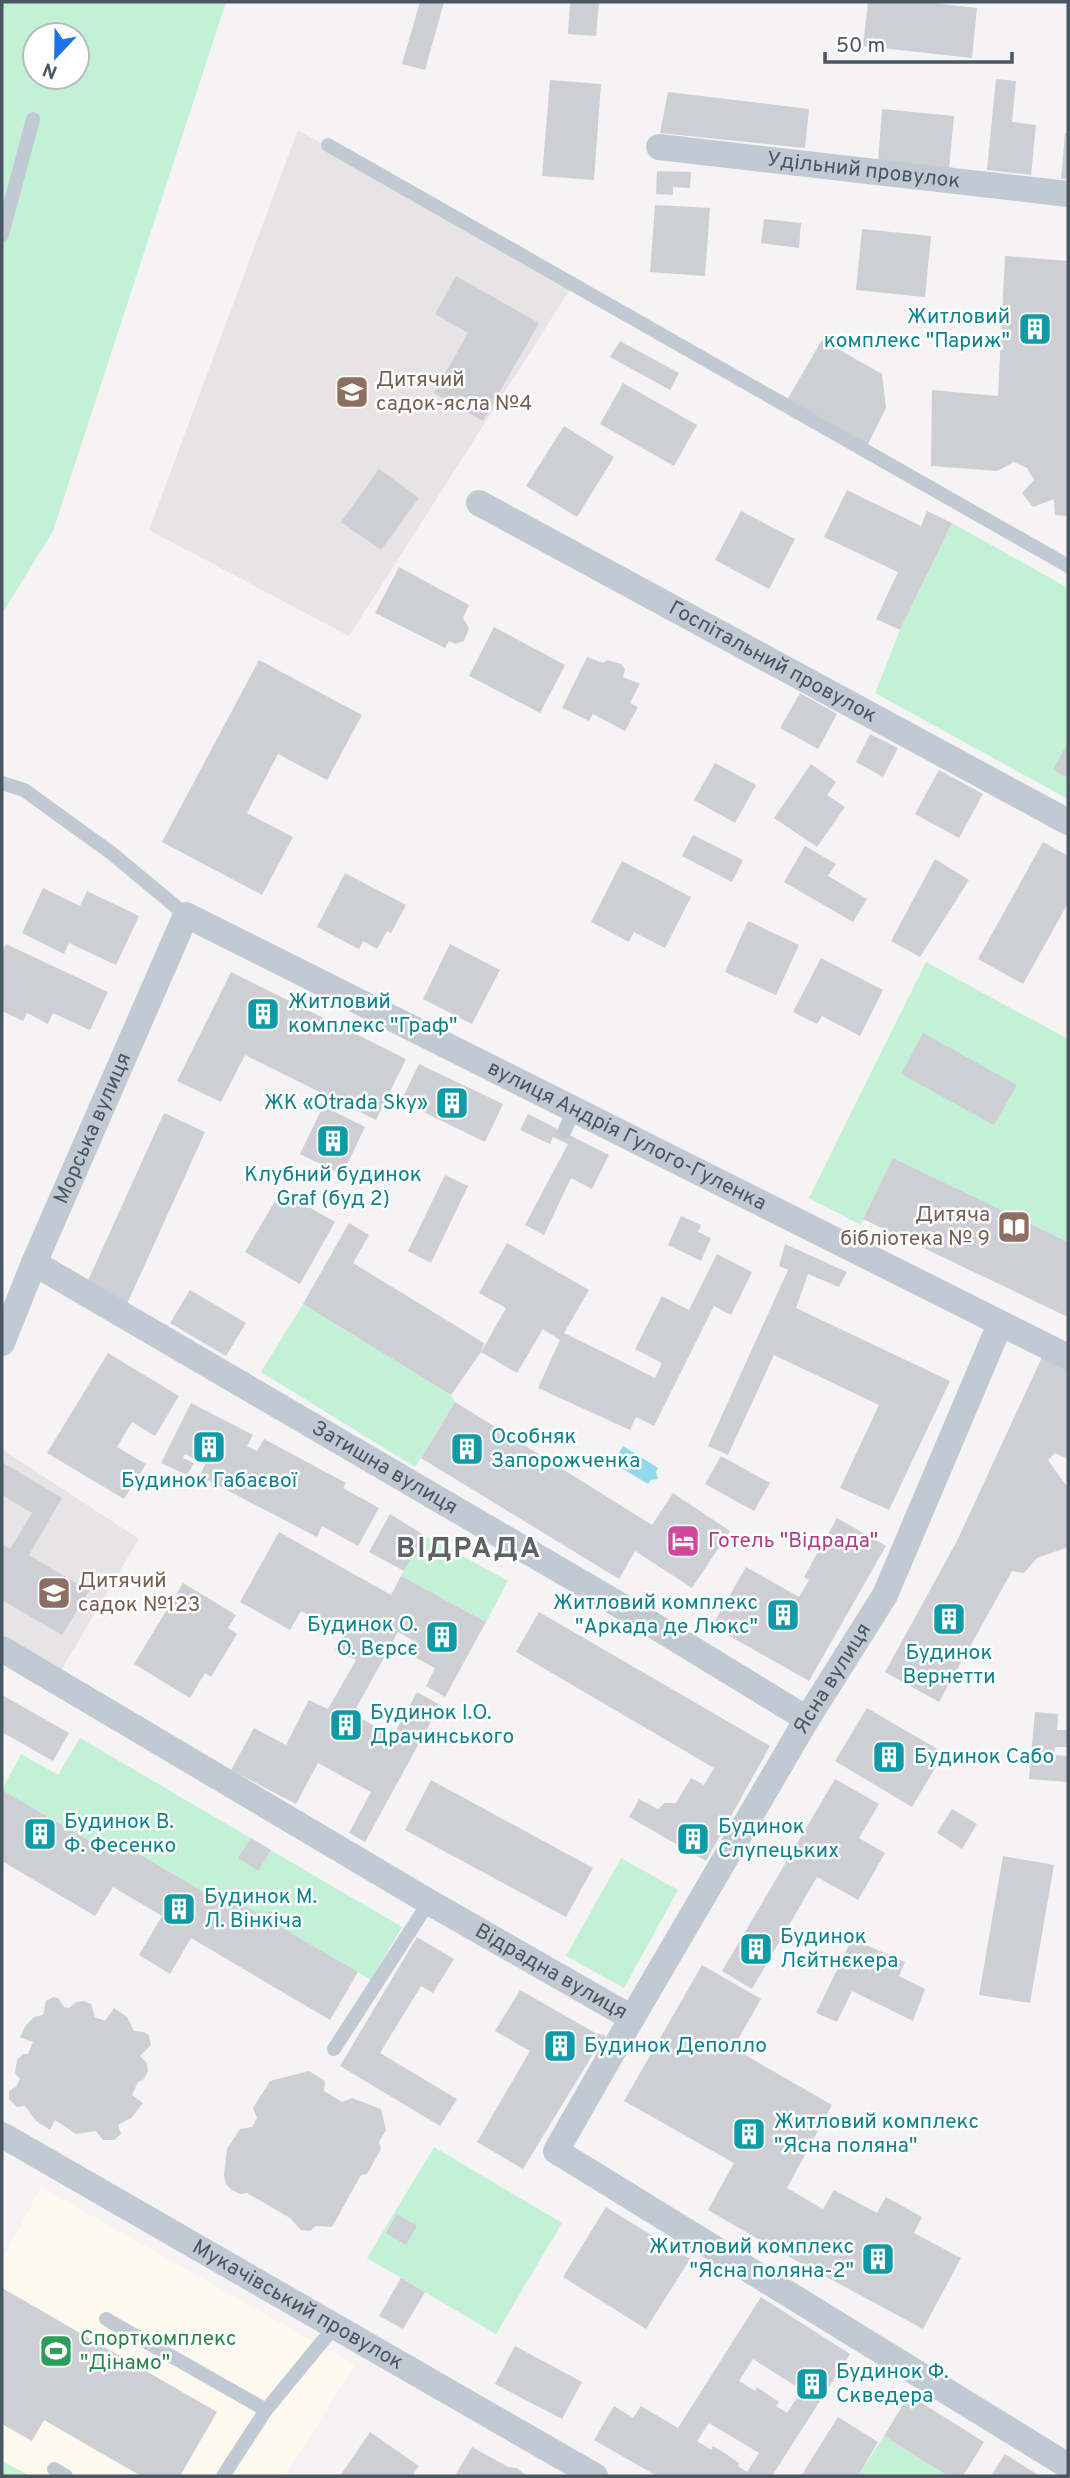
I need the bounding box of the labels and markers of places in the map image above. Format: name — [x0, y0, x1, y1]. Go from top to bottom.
place label: Житловий комплекс "Париж" — [824, 304, 1010, 355]
building icon: Житловий комплекс "Париж" — [1016, 310, 1054, 348]
place label: Дитячий садок-ясла №4 — [376, 367, 532, 418]
school or university icon: Дитячий садок-ясла №4 — [333, 373, 371, 411]
place label: Житловий комплекс "Граф" — [288, 989, 458, 1040]
building icon: Житловий комплекс "Граф" — [244, 995, 282, 1033]
building icon: ЖК «Otrada Sky» — [433, 1084, 471, 1122]
place label: ЖК «Otrada Sky» — [264, 1090, 428, 1117]
building icon: Клубний будинок Graf (буд 2) — [314, 1122, 352, 1160]
place label: Клубний будинок Graf (буд 2) — [244, 1162, 422, 1213]
place label: Дитяча бібліотека № 9 — [840, 1202, 990, 1253]
library icon: Дитяча бібліотека № 9 — [995, 1208, 1033, 1246]
place label: Особняк Запорожченка — [491, 1424, 640, 1475]
building icon: Будинок Габаєвої — [190, 1428, 228, 1466]
building icon: Особняк Запорожченка — [448, 1430, 486, 1468]
place label: Будинок Габаєвої — [121, 1468, 298, 1495]
hotel icon: Готель "Відрада" — [664, 1522, 702, 1560]
place label: Готель "Відрада" — [708, 1528, 878, 1555]
place label: Дитячий садок №123 — [78, 1568, 200, 1619]
school or university icon: Дитячий садок №123 — [35, 1574, 73, 1612]
place label: Житловий комплекс "Аркада де Люкс" — [553, 1590, 758, 1641]
building icon: Житловий комплекс "Аркада де Люкс" — [764, 1596, 802, 1634]
building icon: Будинок Вернетти — [930, 1600, 968, 1638]
place label: Будинок О. О. Вєрсє — [307, 1612, 418, 1663]
building icon: Будинок О. О. Вєрсє — [423, 1618, 461, 1656]
place label: Будинок Вернетти — [902, 1640, 996, 1691]
place label: Будинок І.О. Драчинського — [370, 1700, 514, 1751]
building icon: Будинок І.О. Драчинського — [327, 1706, 365, 1744]
building icon: Будинок Сабо — [870, 1738, 908, 1776]
place label: Будинок Сабо — [914, 1744, 1054, 1771]
place label: Будинок В. Ф. Фесенко — [64, 1809, 176, 1860]
place label: Будинок Слупецьких — [718, 1814, 839, 1865]
building icon: Будинок В. Ф. Фесенко — [21, 1815, 59, 1853]
building icon: Будинок Слупецьких — [674, 1820, 712, 1858]
place label: Будинок М. Л. Вінкіча — [204, 1884, 317, 1935]
building icon: Будинок М. Л. Вінкіча — [160, 1890, 198, 1928]
place label: Будинок Лєйтнєкера — [780, 1924, 898, 1975]
building icon: Будинок Лєйтнєкера — [737, 1930, 775, 1968]
building icon: Будинок Деполло — [541, 2027, 579, 2065]
place label: Будинок Деполло — [584, 2033, 767, 2060]
place label: Житловий комплекс "Ясна поляна" — [774, 2109, 979, 2160]
building icon: Житловий комплекс "Ясна поляна" — [730, 2115, 768, 2153]
place label: Житловий комплекс "Ясна поляна-2" — [649, 2234, 854, 2285]
building icon: Житловий комплекс "Ясна поляна-2" — [859, 2240, 897, 2278]
place label: Спорткомплекс "Дінамо" — [80, 2326, 236, 2377]
sports icon: Спорткомплекс "Дінамо" — [37, 2332, 75, 2370]
place label: Будинок Ф. Скведера — [836, 2359, 949, 2410]
building icon: Будинок Ф. Скведера — [793, 2365, 831, 2403]

